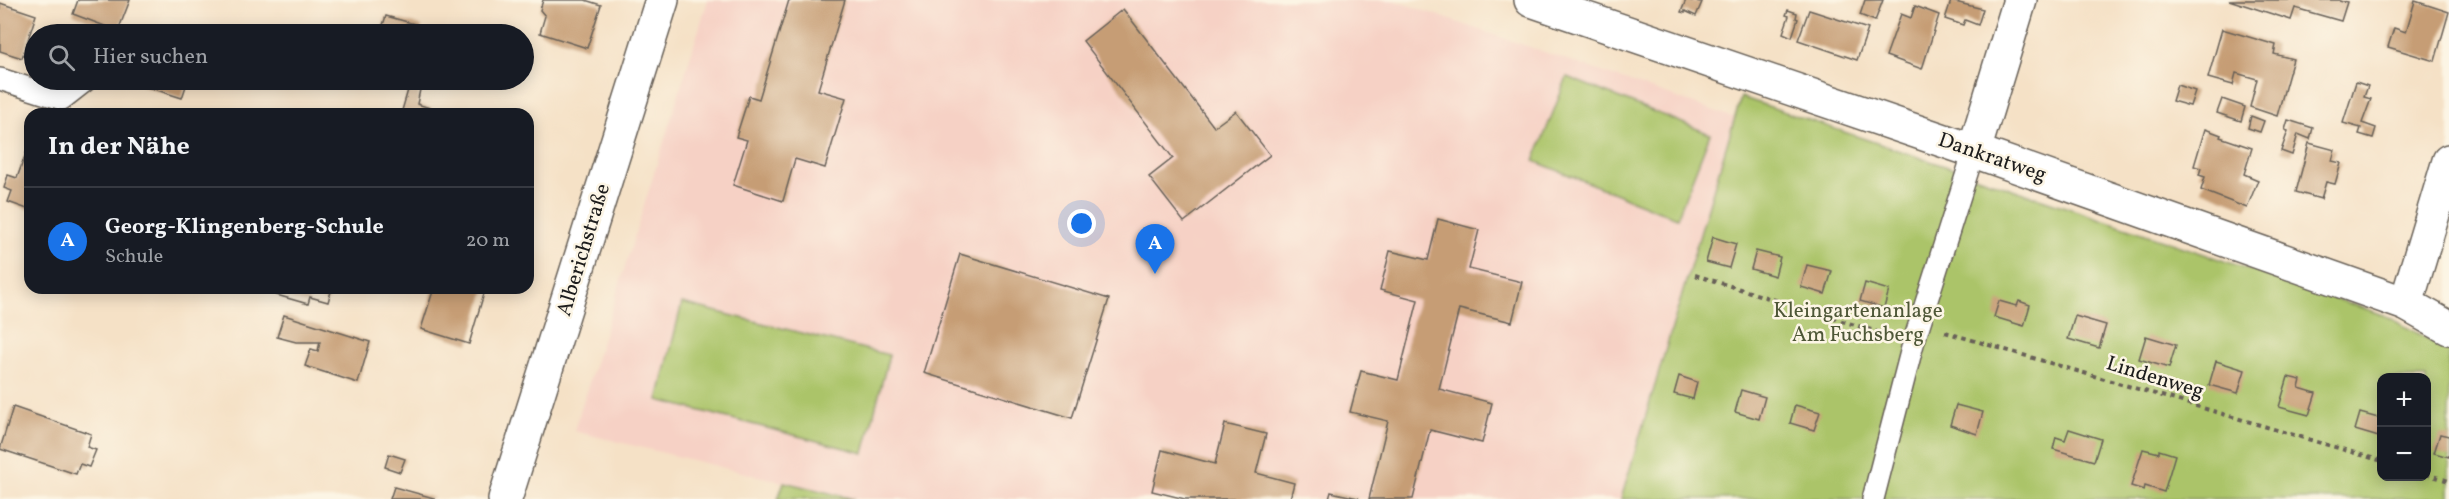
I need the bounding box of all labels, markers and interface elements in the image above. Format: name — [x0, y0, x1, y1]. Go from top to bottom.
search box — [24, 24, 534, 90]
icon: search — [45, 41, 78, 74]
text: Hier suchen — [93, 42, 208, 73]
street label: Dankratweg — [1934, 126, 2050, 190]
text: In der Nähe — [48, 129, 190, 165]
street label: Alberichstraße — [550, 180, 618, 320]
your location — [1067, 209, 1096, 238]
text: Georg-Klingenberg-Schule — [105, 212, 384, 243]
pin: A — [1136, 224, 1174, 274]
text: A — [60, 227, 75, 255]
text: 20 m — [466, 227, 510, 255]
text: Schule — [105, 243, 163, 271]
park label: Kleingartenanlage Am Fuchsberg — [1773, 297, 1943, 350]
street label: Lindenweg — [2103, 349, 2207, 407]
map controls — [2377, 373, 2431, 481]
button: + — [2377, 373, 2431, 427]
button: − — [2377, 427, 2431, 481]

